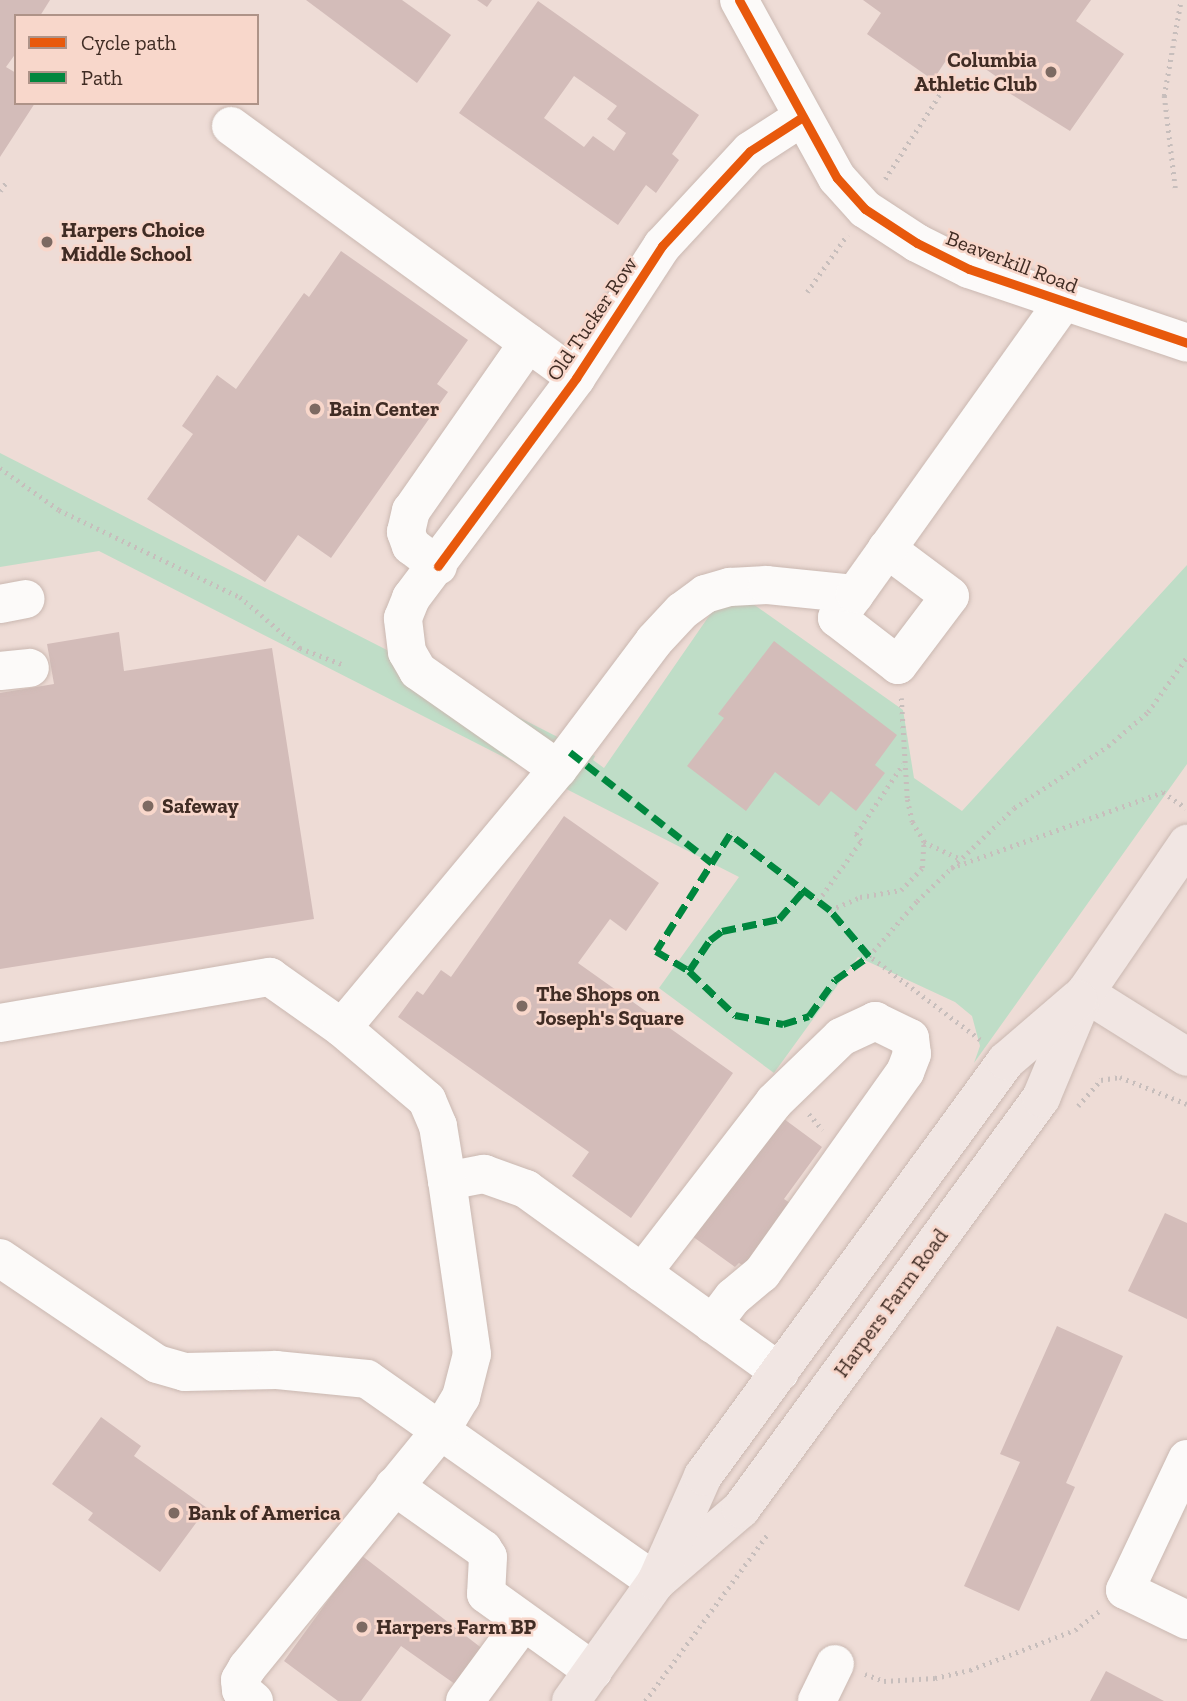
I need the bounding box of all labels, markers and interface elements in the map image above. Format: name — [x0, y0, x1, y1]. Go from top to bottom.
legend — [14, 14, 259, 105]
text: Cycle path — [81, 30, 176, 55]
place label: Columbia Athletic Club — [914, 47, 1037, 97]
marker: Columbia Athletic Club — [1043, 64, 1059, 80]
text: Path — [81, 65, 123, 90]
place label: Harpers Choice Middle School — [61, 217, 205, 267]
street label: Beaverkill Road — [943, 225, 1081, 299]
marker: Harpers Choice Middle School — [39, 234, 55, 250]
street label: Old Tucker Row — [541, 252, 643, 386]
place label: Bain Center — [329, 396, 439, 422]
marker: Bain Center — [307, 401, 323, 417]
place label: Safeway — [162, 793, 239, 819]
marker: Safeway — [140, 798, 156, 814]
place label: The Shops on Joseph's Square — [536, 981, 684, 1031]
marker: The Shops on Joseph's Square — [514, 998, 530, 1014]
street label: Harpers Farm Road — [829, 1224, 953, 1382]
place label: Bank of America — [188, 1500, 341, 1526]
marker: Bank of America — [166, 1505, 182, 1521]
place label: Harpers Farm BP — [376, 1614, 536, 1640]
marker: Harpers Farm BP — [354, 1619, 370, 1635]

